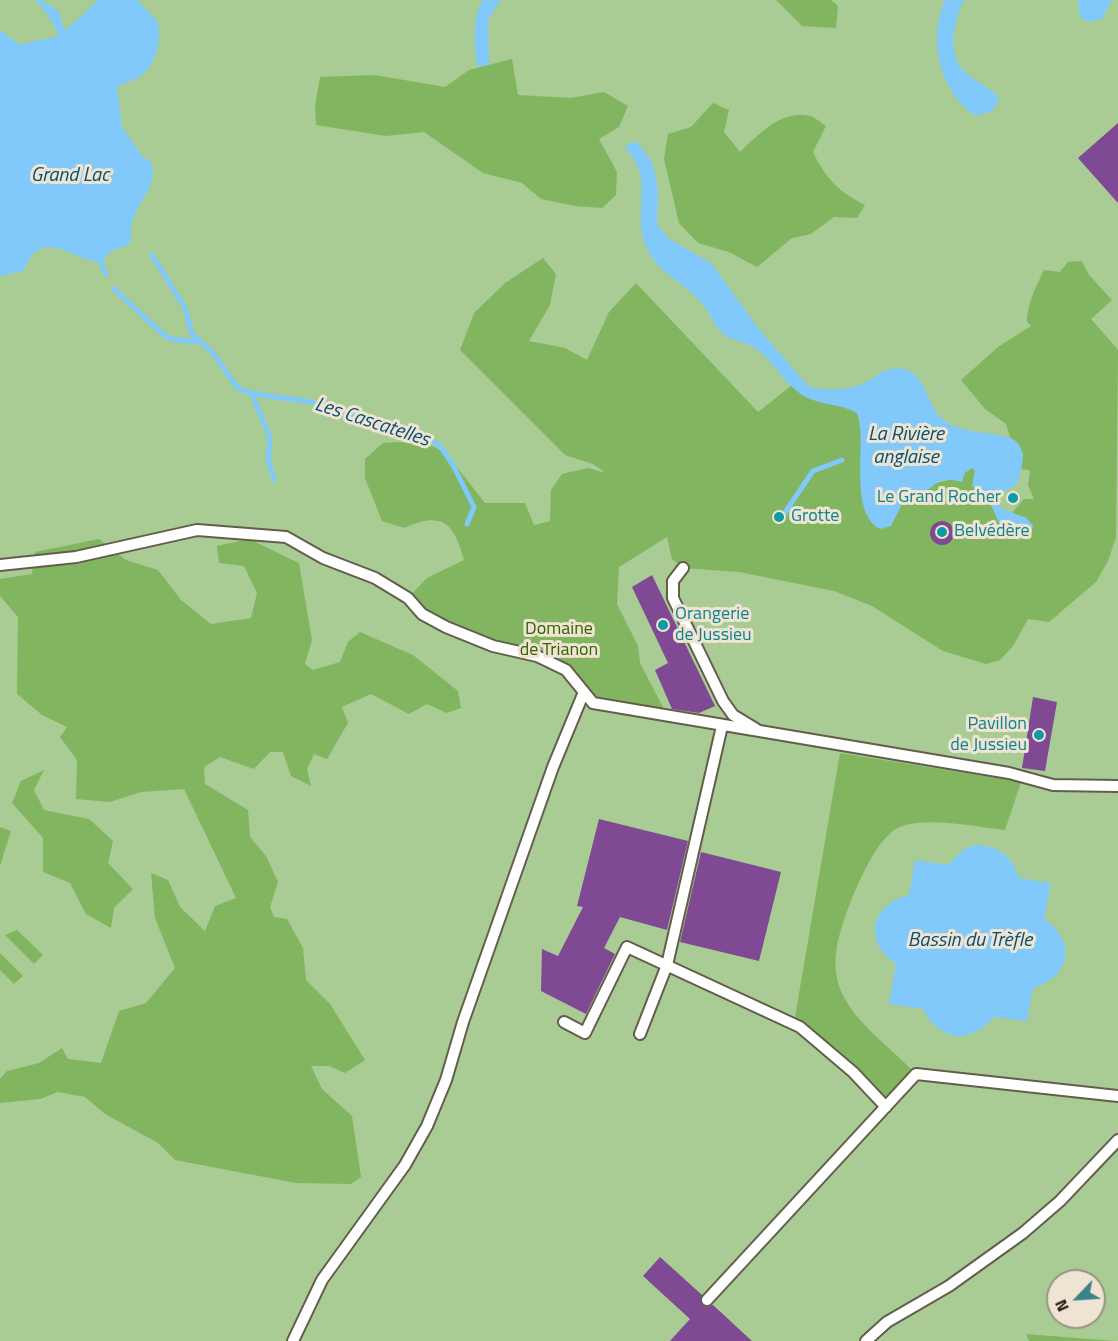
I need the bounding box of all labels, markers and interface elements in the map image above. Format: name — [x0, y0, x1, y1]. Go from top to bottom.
water label: Grand Lac — [31, 164, 109, 188]
water label: Les Cascatelles — [312, 393, 432, 453]
water label: La Rivière anglaise — [868, 423, 944, 470]
place label: Le Grand Rocher — [877, 487, 1001, 509]
marker: Le Grand Rocher — [1006, 491, 1020, 505]
place label: Grotte — [791, 506, 839, 528]
marker: Grotte — [772, 510, 786, 524]
place label: Belvédère — [954, 521, 1030, 543]
marker: Belvédère — [935, 525, 949, 539]
place label: Orangerie de Jussieu — [675, 604, 752, 646]
marker: Orangerie de Jussieu — [656, 618, 670, 632]
park label: Domaine de Trianon — [520, 619, 598, 662]
place label: Pavillon de Jussieu — [950, 714, 1027, 756]
marker: Pavillon de Jussieu — [1032, 728, 1046, 742]
water label: Bassin du Trèfle — [908, 929, 1032, 953]
north arrow — [1046, 1269, 1106, 1329]
text: N — [1048, 1296, 1075, 1316]

